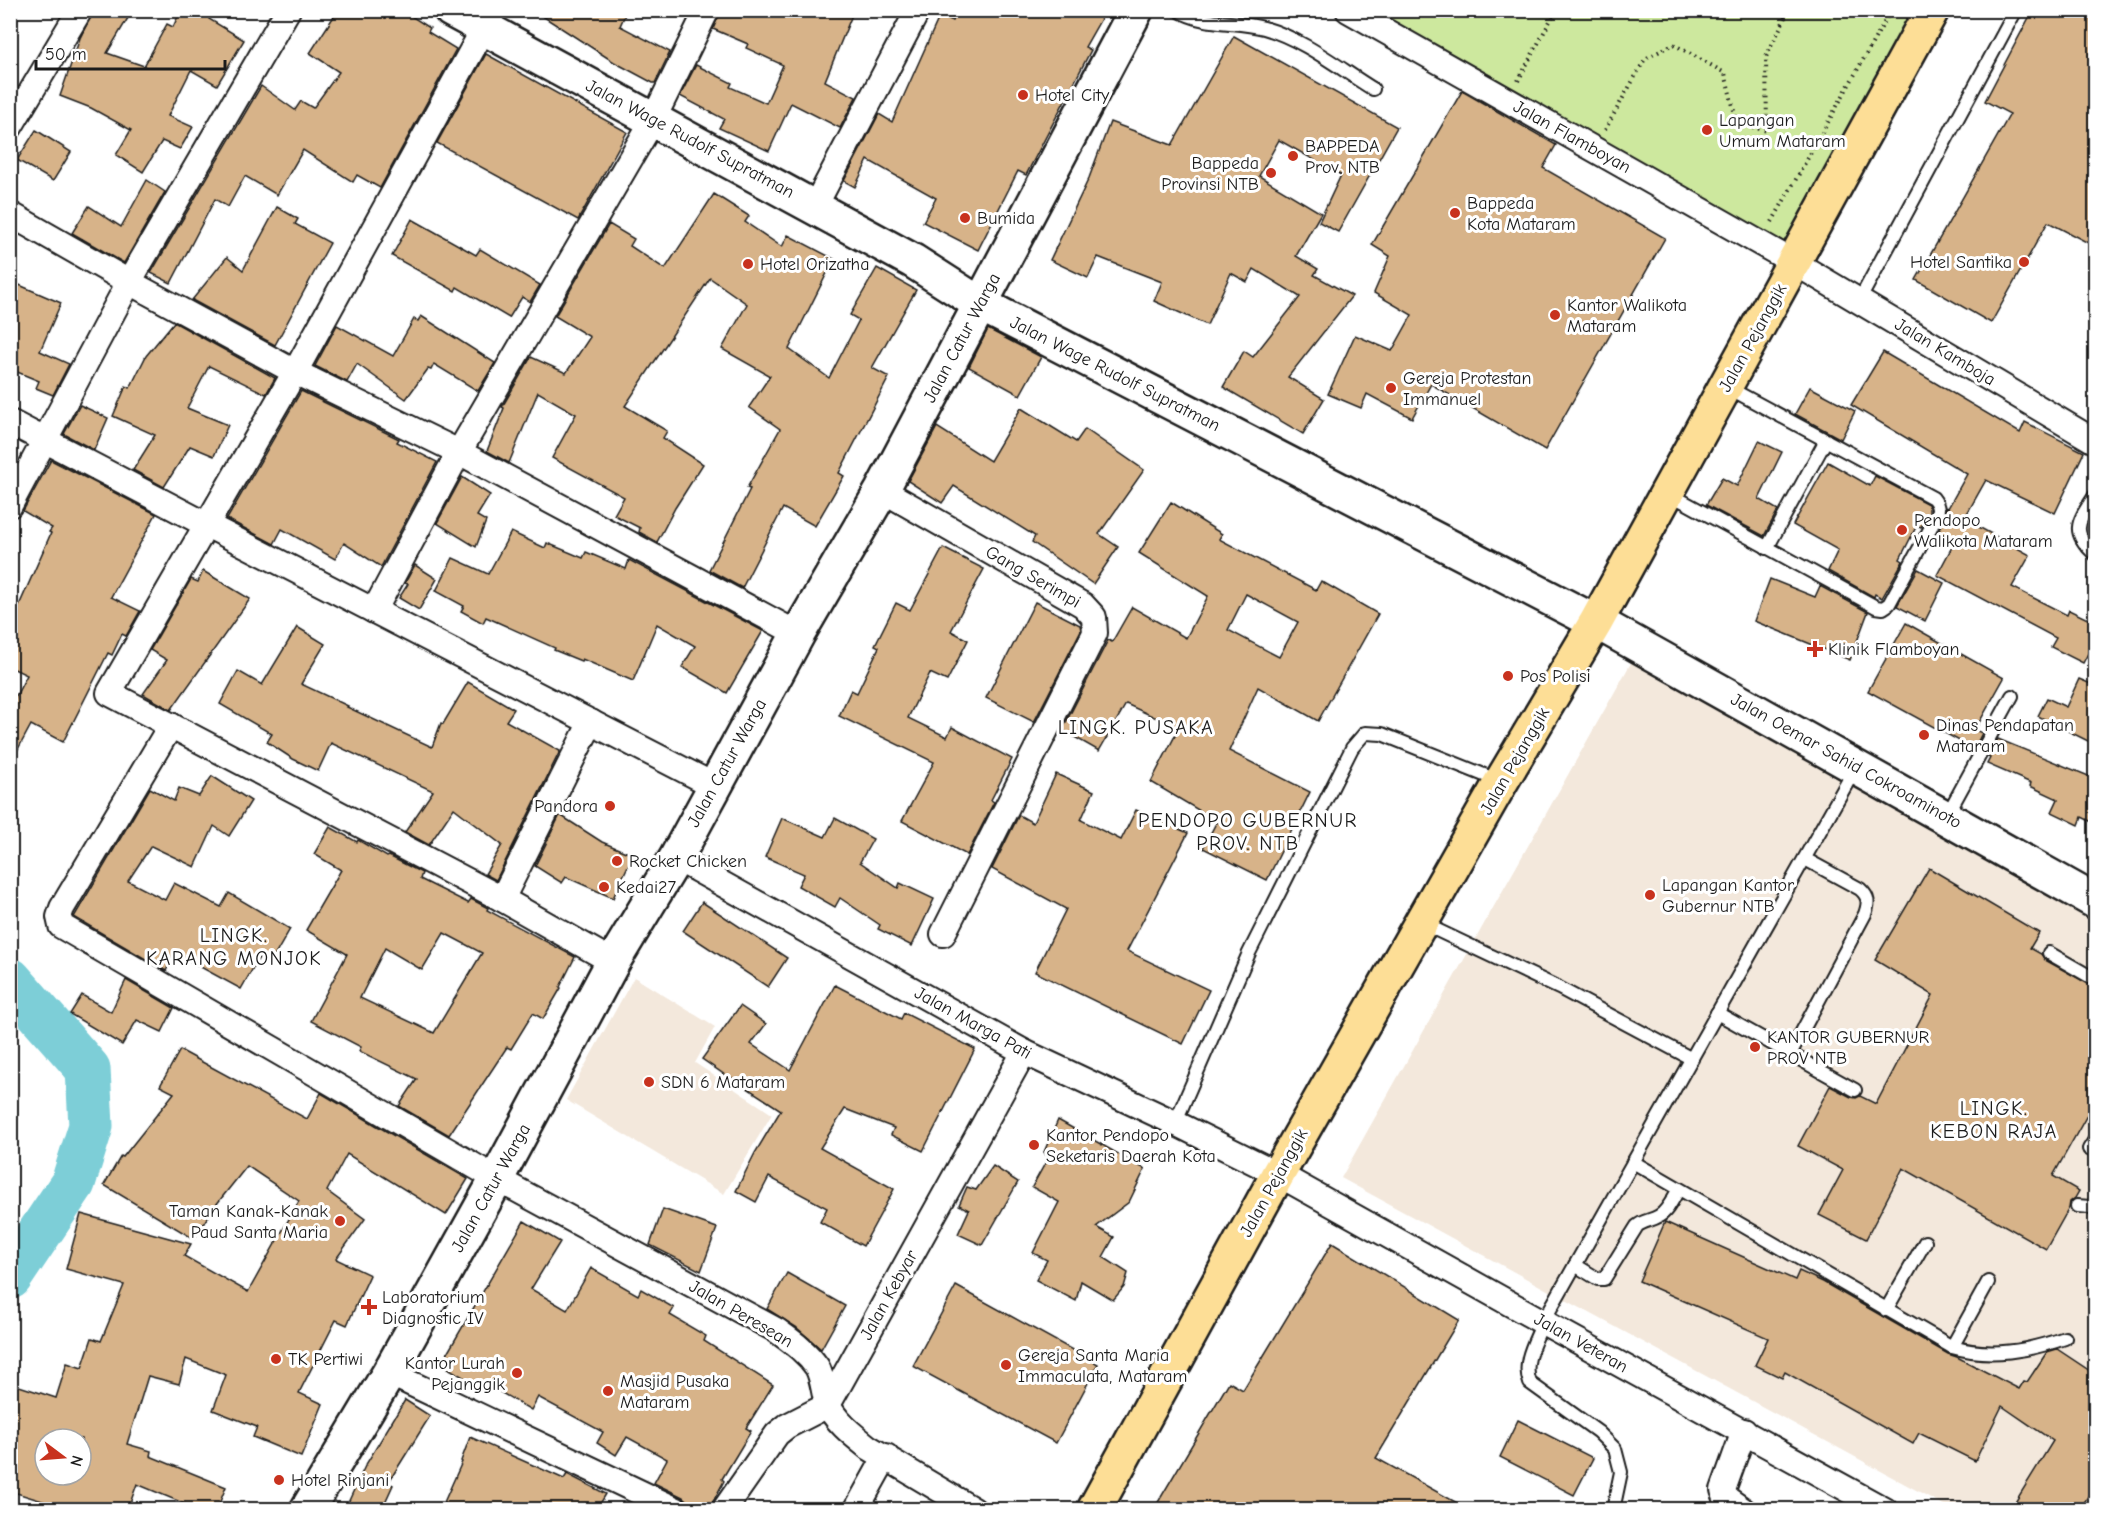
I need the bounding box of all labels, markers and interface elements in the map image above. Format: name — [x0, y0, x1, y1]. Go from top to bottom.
scale bar — [36, 33, 225, 71]
text: 50 m — [45, 44, 87, 65]
street label: Jalan Wage Rudolf Supratman — [582, 75, 798, 203]
place label: Hotel City — [1035, 85, 1110, 106]
marker: Hotel City — [1016, 88, 1030, 102]
street label: Jalan Flamboyan — [1509, 96, 1635, 178]
place label: Lapangan Umum Mataram — [1719, 110, 1846, 152]
marker: Lapangan Umum Mataram — [1700, 123, 1714, 137]
place label: BAPPEDA Prov. NTB — [1305, 136, 1380, 178]
marker: BAPPEDA Prov. NTB — [1286, 149, 1300, 163]
place label: Bappeda Provinsi NTB — [1161, 153, 1259, 195]
marker: Bappeda Provinsi NTB — [1264, 166, 1278, 180]
place label: Bappeda Kota Mataram — [1467, 193, 1576, 235]
marker: Bappeda Kota Mataram — [1448, 206, 1462, 220]
place label: Bumida — [977, 208, 1035, 229]
marker: Bumida — [958, 211, 972, 225]
place label: Hotel Santika — [1910, 252, 2012, 273]
place label: Hotel Orizatha — [760, 254, 870, 275]
marker: Hotel Santika — [2017, 255, 2031, 269]
marker: Hotel Orizatha — [741, 257, 755, 271]
street label: Jalan Catur Warga — [919, 270, 1005, 406]
street label: Jalan Pejanggik — [1715, 280, 1792, 396]
place label: Kantor Walikota Mataram — [1567, 295, 1687, 337]
marker: Kantor Walikota Mataram — [1548, 308, 1562, 322]
street label: Jalan Wage Rudolf Supratman — [1006, 312, 1224, 436]
street label: Jalan Kamboja — [1891, 314, 1999, 390]
place label: Gereja Protestan Immanuel — [1403, 368, 1532, 410]
marker: Gereja Protestan Immanuel — [1384, 381, 1398, 395]
place label: Pendopo Walikota Mataram — [1914, 510, 2053, 552]
marker: Pendopo Walikota Mataram — [1895, 523, 1909, 537]
street label: Gang Serimpi — [982, 541, 1084, 613]
place label: Klinik Flamboyan — [1828, 639, 1959, 660]
marker: Klinik Flamboyan — [1806, 640, 1824, 658]
place label: Pos Polisi — [1520, 666, 1591, 687]
marker: Pos Polisi — [1501, 669, 1515, 683]
street label: Jalan Oemar Sahid Cokroaminoto — [1727, 689, 1965, 833]
street label: Jalan Catur Warga — [683, 695, 771, 831]
street label: Jalan Pejanggik — [1476, 703, 1554, 818]
place label: Dinas Pendapatan Mataram — [1936, 715, 2074, 757]
district label: LINGK. PUSAKA — [1058, 716, 1214, 739]
marker: Dinas Pendapatan Mataram — [1917, 728, 1931, 742]
place label: Pandora — [534, 796, 598, 817]
marker: Pandora — [603, 799, 617, 813]
district label: PENDOPO GUBERNUR PROV. NTB — [1138, 809, 1358, 855]
place label: Rocket Chicken — [629, 851, 747, 872]
marker: Rocket Chicken — [610, 854, 624, 868]
place label: Lapangan Kantor Gubernur NTB — [1662, 875, 1795, 917]
place label: Kedai27 — [616, 877, 676, 898]
marker: Kedai27 — [597, 880, 611, 894]
marker: Lapangan Kantor Gubernur NTB — [1643, 888, 1657, 902]
district label: LINGK. KARANG MONJOK — [146, 924, 322, 970]
street label: Jalan Marga Pati — [911, 982, 1035, 1064]
place label: KANTOR GUBERNUR PROV NTB — [1767, 1027, 1929, 1069]
marker: KANTOR GUBERNUR PROV NTB — [1748, 1040, 1762, 1054]
place label: SDN 6 Mataram — [661, 1072, 785, 1093]
marker: SDN 6 Mataram — [642, 1075, 656, 1089]
district label: LINGK. KEBON RAJA — [1930, 1097, 2058, 1143]
street label: Jalan Catur Warga — [447, 1120, 535, 1256]
place label: Kantor Pendopo Seketaris Daerah Kota — [1046, 1125, 1216, 1167]
street label: Jalan Pejanggik — [1236, 1125, 1313, 1241]
marker: Kantor Pendopo Seketaris Daerah Kota — [1027, 1138, 1041, 1152]
place label: Taman Kanak-Kanak Paud Santa Maria — [169, 1201, 328, 1243]
marker: Taman Kanak-Kanak Paud Santa Maria — [333, 1214, 347, 1228]
street label: Jalan Kebyar — [856, 1246, 923, 1344]
street label: Jalan Peresean — [685, 1276, 797, 1352]
place label: Laboratorium Diagnostic IV — [382, 1287, 485, 1329]
marker: Laboratorium Diagnostic IV — [360, 1298, 378, 1316]
street label: Jalan Veteran — [1530, 1309, 1632, 1377]
place label: Gereja Santa Maria Immaculata, Mataram — [1018, 1345, 1187, 1387]
place label: TK Pertiwi — [288, 1349, 363, 1370]
marker: TK Pertiwi — [269, 1352, 283, 1366]
place label: Kantor Lurah Pejanggik — [405, 1353, 505, 1395]
marker: Gereja Santa Maria Immaculata, Mataram — [999, 1358, 1013, 1372]
marker: Kantor Lurah Pejanggik — [510, 1366, 524, 1380]
place label: Masjid Pusaka Mataram — [620, 1371, 729, 1413]
marker: Masjid Pusaka Mataram — [601, 1384, 615, 1398]
north arrow — [33, 1427, 93, 1487]
text: N — [66, 1453, 87, 1468]
place label: Hotel Rinjani — [291, 1470, 389, 1491]
marker: Hotel Rinjani — [272, 1473, 286, 1487]

